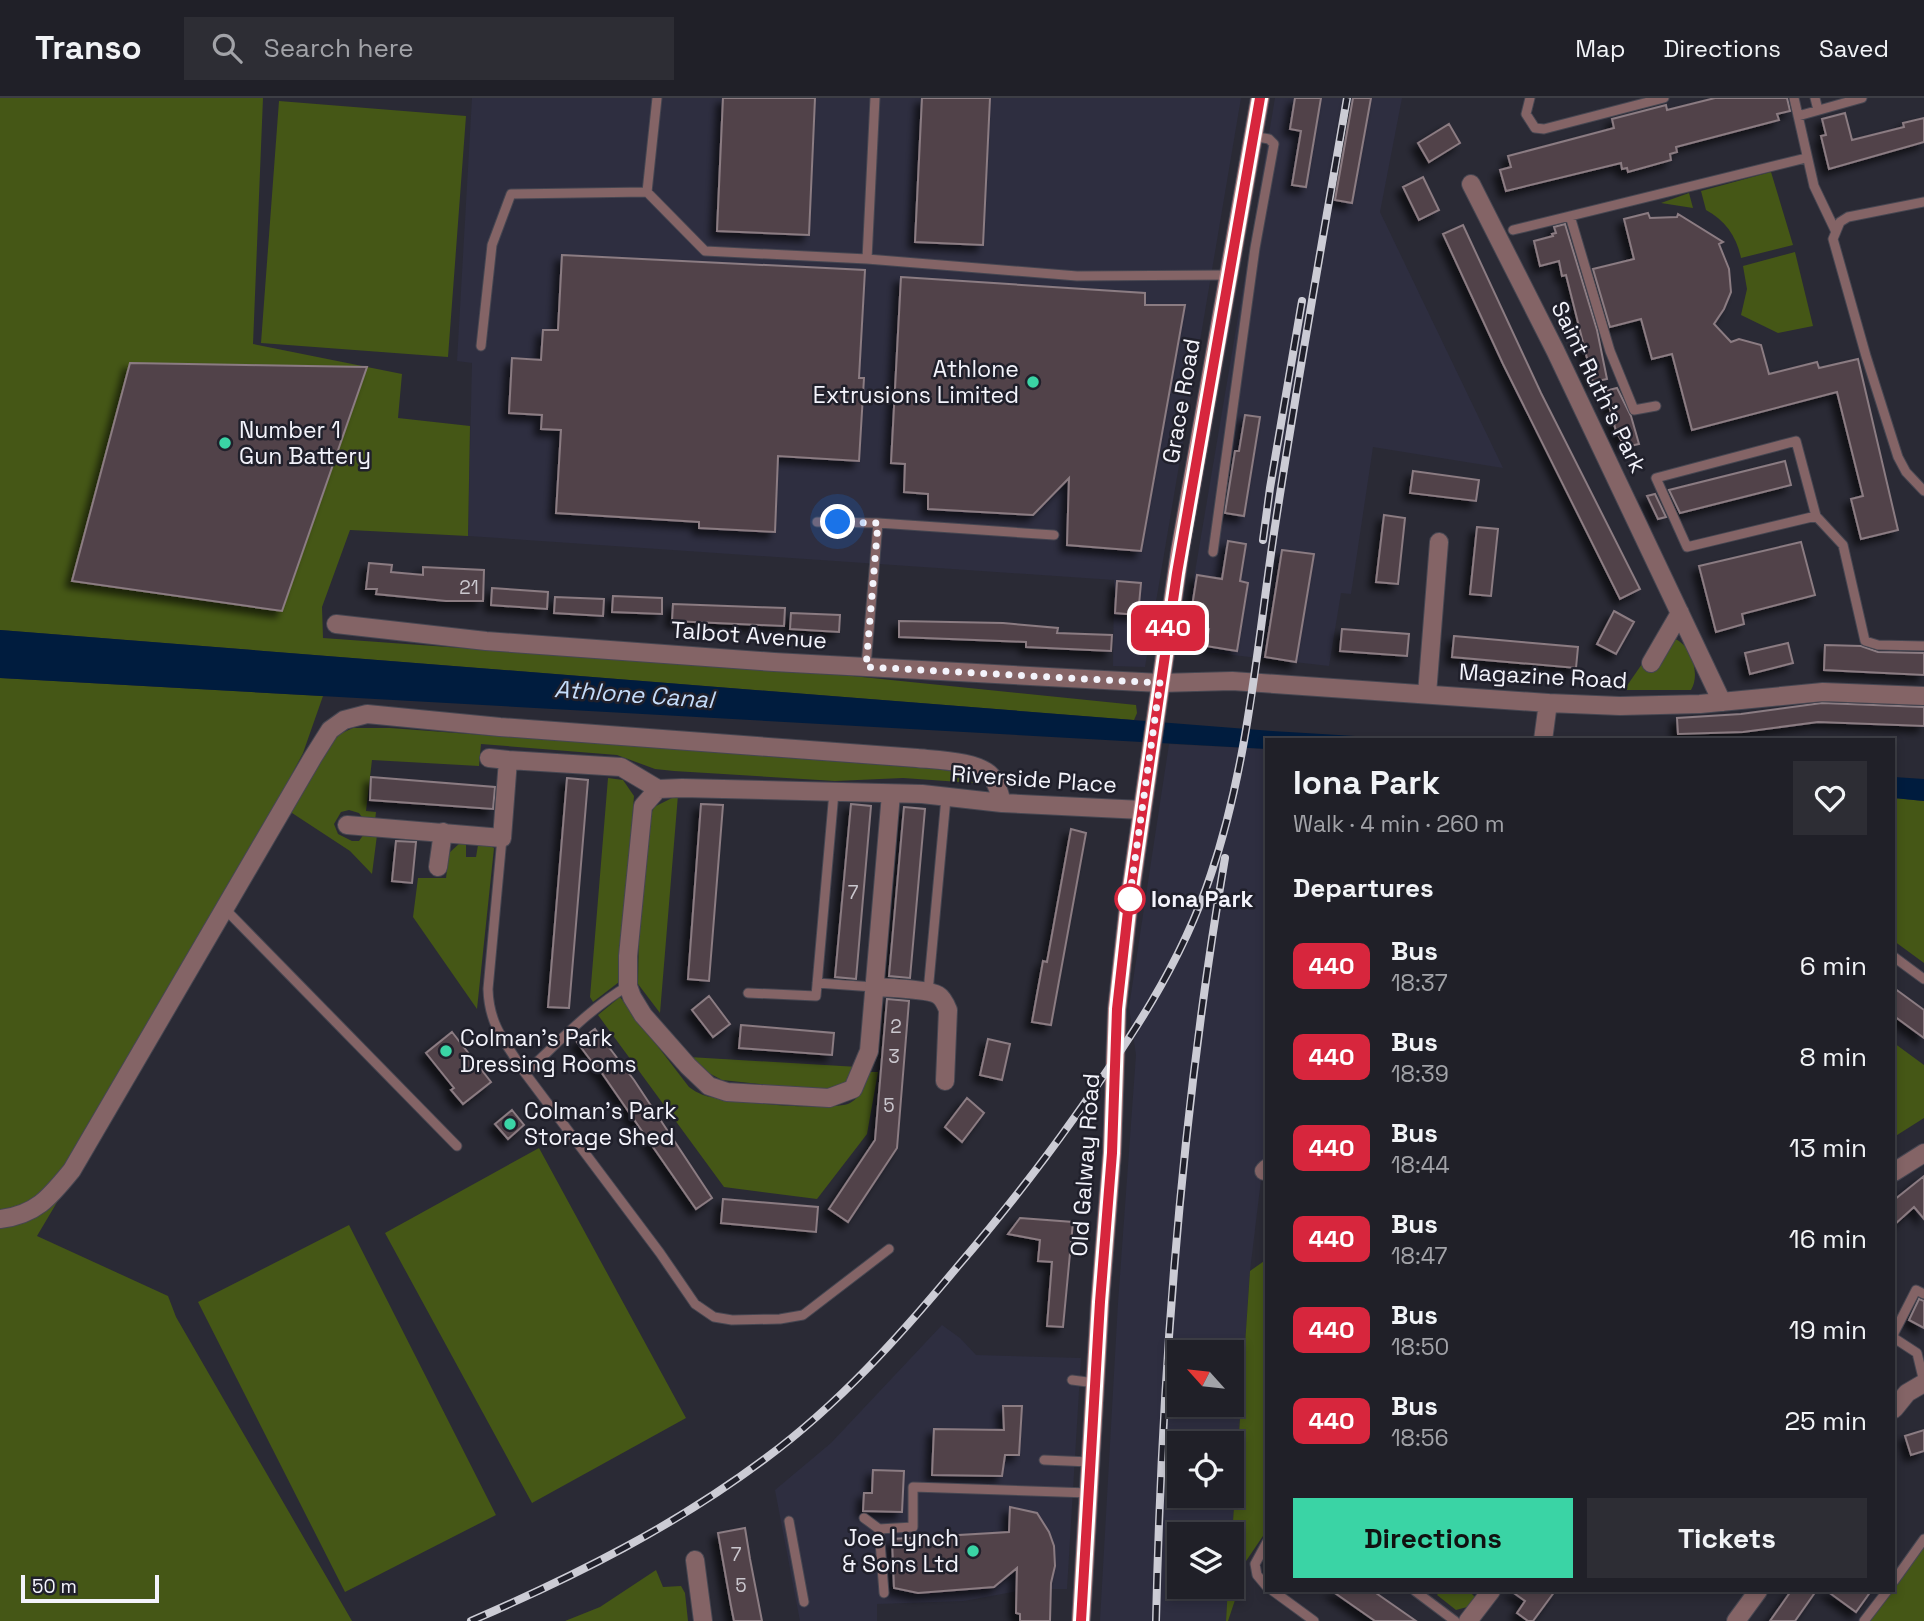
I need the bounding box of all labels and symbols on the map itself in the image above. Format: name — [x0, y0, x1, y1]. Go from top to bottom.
street label: Saint Ruth's Park — [1544, 296, 1654, 478]
street label: Grace Road — [1155, 336, 1207, 466]
place label: Athlone Extrusions Limited — [813, 354, 1019, 410]
marker: Athlone Extrusions Limited — [1025, 374, 1041, 390]
place label: Number 1 Gun Battery — [239, 415, 371, 471]
marker: Number 1 Gun Battery — [217, 435, 233, 451]
your location — [820, 504, 855, 539]
house number: 21 — [459, 575, 479, 600]
line badge: 440 — [1128, 605, 1208, 651]
street label: Talbot Avenue — [670, 615, 828, 655]
street label: Magazine Road — [1458, 657, 1628, 695]
water label: Athlone Canal — [553, 673, 718, 715]
street label: Riverside Place — [950, 758, 1118, 800]
house number: 7 — [848, 880, 859, 905]
marker: Iona Park — [1115, 884, 1145, 914]
place label: Iona Park — [1151, 884, 1254, 914]
house number: 2 — [890, 1014, 902, 1039]
place label: Colman's Park Dressing Rooms — [460, 1023, 637, 1079]
marker: Colman's Park Dressing Rooms — [438, 1043, 454, 1059]
house number: 3 — [888, 1044, 900, 1069]
street label: Old Galway Road — [1064, 1072, 1106, 1258]
house number: 5 — [883, 1093, 895, 1118]
place label: Colman's Park Storage Shed — [524, 1096, 677, 1152]
marker: Colman's Park Storage Shed — [502, 1116, 518, 1132]
north arrow — [1167, 1340, 1244, 1418]
place label: Joe Lynch & Sons Ltd — [842, 1523, 959, 1579]
house number: 7 — [731, 1542, 742, 1567]
marker: Joe Lynch & Sons Ltd — [965, 1543, 981, 1559]
scale bar — [21, 1572, 159, 1604]
house number: 5 — [735, 1573, 747, 1598]

